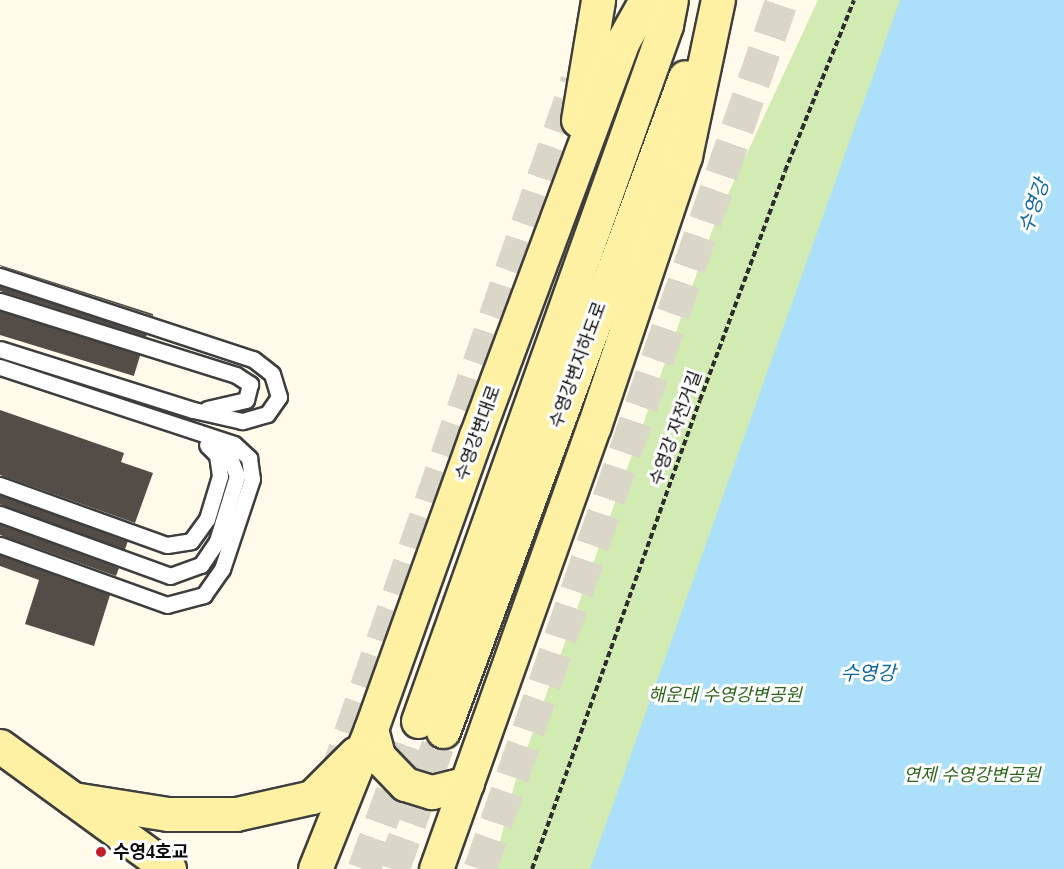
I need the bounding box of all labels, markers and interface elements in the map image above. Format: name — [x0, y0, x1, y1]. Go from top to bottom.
water label: 수영강 — [1014, 176, 1054, 236]
street label: 수영강변지하도로 — [545, 299, 611, 431]
street label: 수영강 자전거길 — [645, 368, 707, 488]
street label: 수영강변대로 — [451, 383, 505, 483]
water label: 수영강 — [840, 661, 896, 685]
park label: 해운대 수영강변공원 — [648, 684, 802, 706]
park label: 연제 수영강변공원 — [904, 764, 1040, 786]
place label: 수영4호교 — [113, 841, 188, 863]
marker: 수영4호교 — [94, 845, 108, 859]

